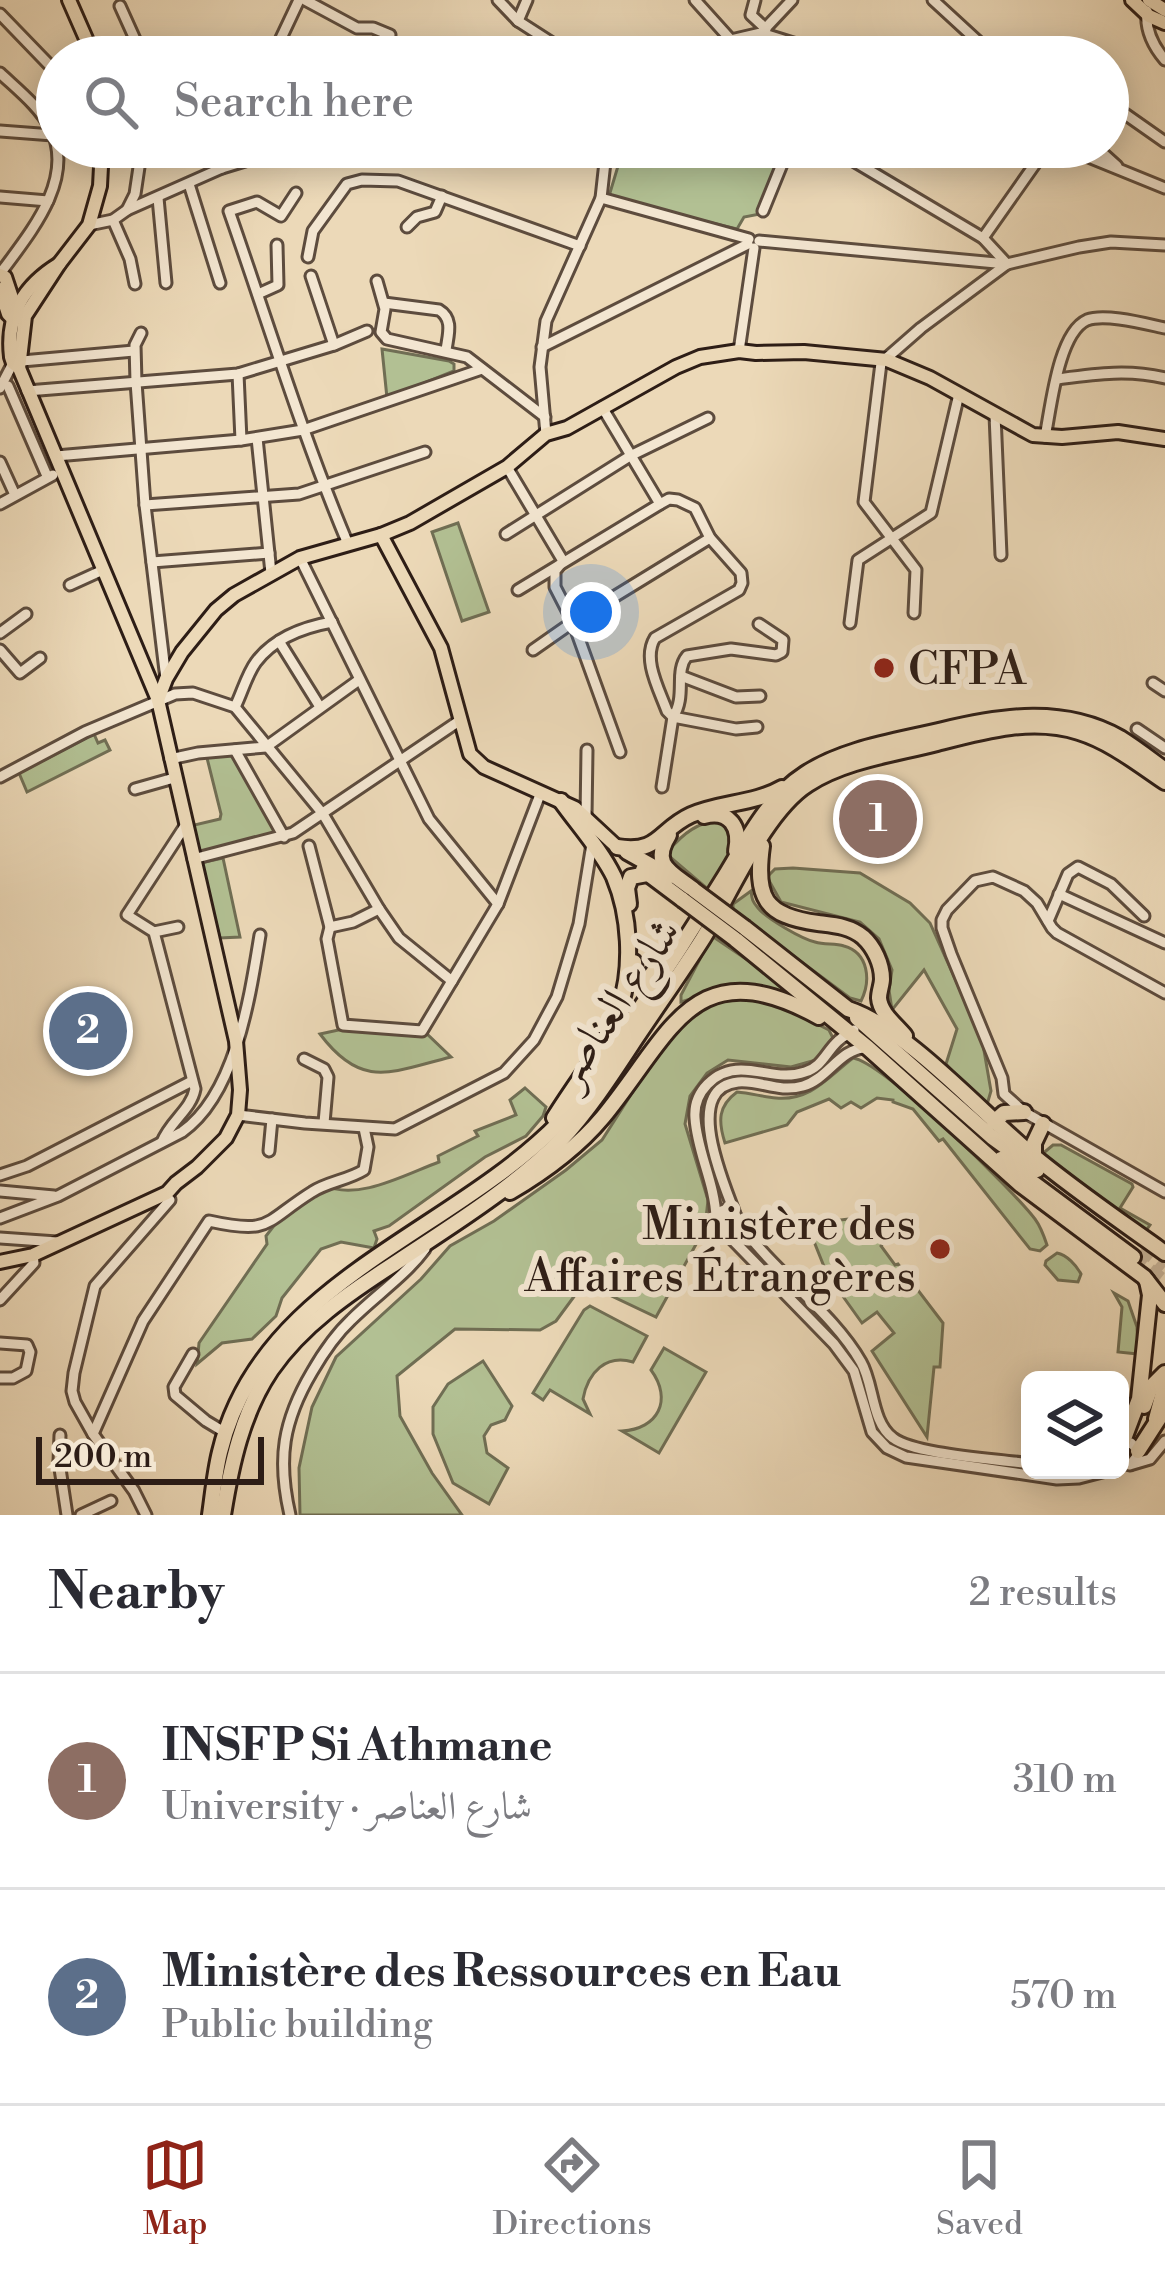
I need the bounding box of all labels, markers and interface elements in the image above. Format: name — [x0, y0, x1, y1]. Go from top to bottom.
search box — [36, 36, 1129, 168]
icon: search — [78, 69, 144, 135]
text: Search here — [174, 74, 414, 131]
your location — [561, 582, 621, 642]
place label: CFPA — [908, 642, 1027, 699]
marker: CFPA — [871, 655, 897, 681]
pin: 1 — [839, 774, 917, 864]
street label: شارع العناصر — [538, 907, 700, 1105]
pin: 2 — [49, 986, 127, 1076]
place label: Ministère des Affaires Étrangères — [524, 1197, 916, 1306]
marker: Ministère des Affaires Étrangères — [927, 1236, 953, 1262]
map controls — [1021, 1371, 1129, 1479]
button: layers — [1021, 1371, 1129, 1479]
scale bar — [36, 1431, 264, 1484]
text: 200 m — [54, 1437, 152, 1478]
text: Nearby — [48, 1561, 224, 1625]
text: 2 results — [969, 1569, 1117, 1618]
text: INSFP Si Athmane — [162, 1718, 552, 1775]
text: 1 — [78, 1756, 96, 1805]
text: 310 m — [1013, 1756, 1117, 1805]
text: University · شارع العناصر — [162, 1783, 532, 1832]
text: Ministère des Ressources en Eau — [162, 1944, 841, 2001]
text: 2 — [75, 1972, 99, 2021]
text: 570 m — [1010, 1972, 1117, 2021]
text: Public building — [162, 2001, 433, 2050]
tab: Map — [142, 2132, 208, 2245]
tab: Directions — [493, 2132, 652, 2245]
tab: Saved — [936, 2132, 1023, 2245]

